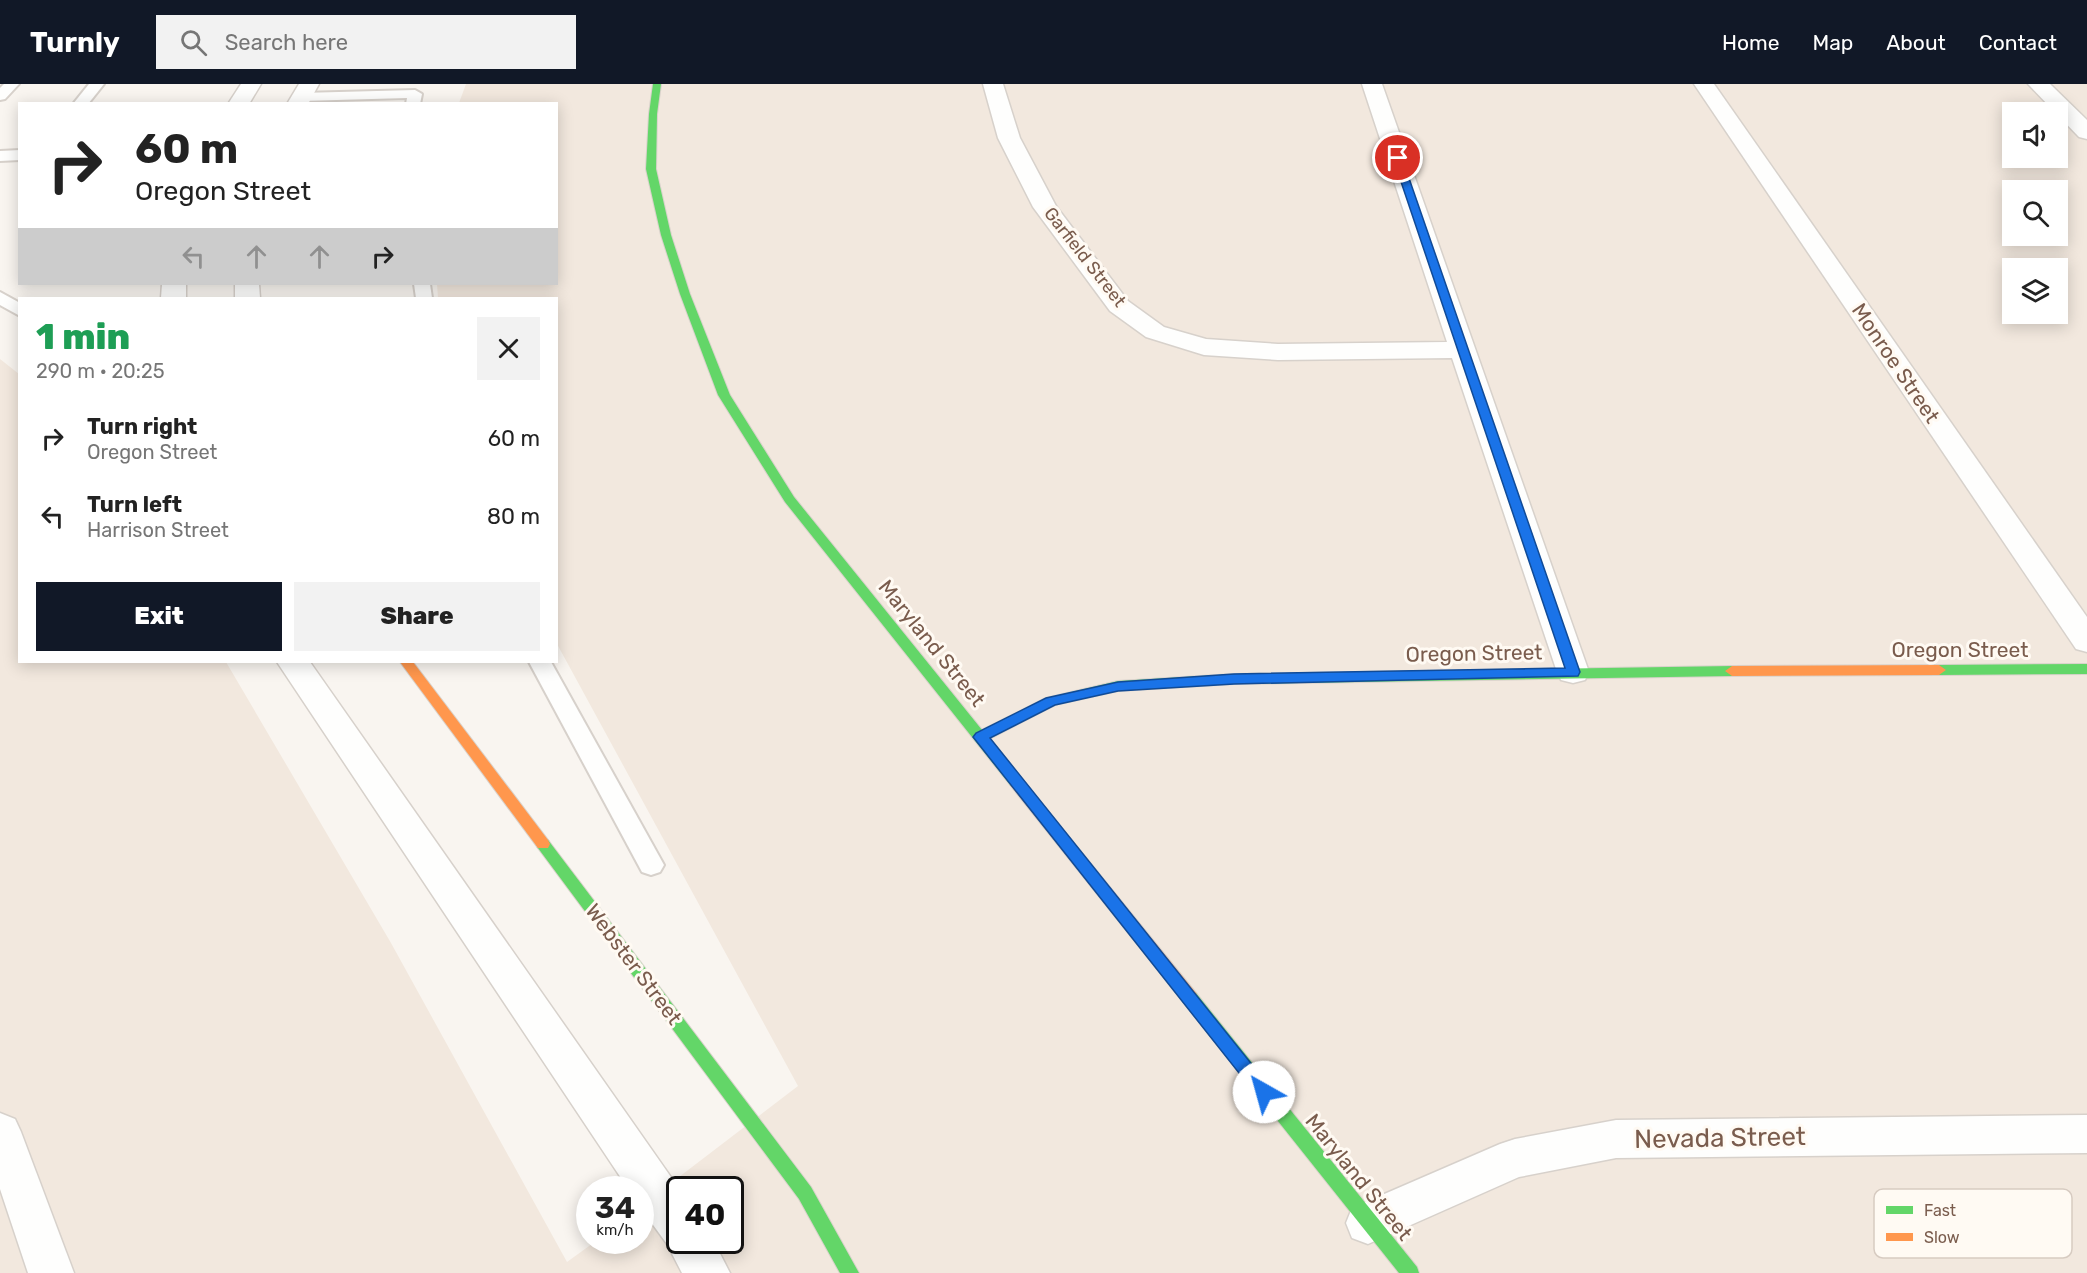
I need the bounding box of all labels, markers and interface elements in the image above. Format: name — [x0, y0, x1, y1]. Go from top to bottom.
search box — [156, 15, 576, 69]
text: Turnly — [30, 26, 120, 59]
icon: search — [177, 26, 210, 59]
text: Search here — [225, 29, 348, 56]
text: Home — [1722, 30, 1779, 55]
text: Map — [1812, 30, 1853, 55]
text: About — [1886, 30, 1946, 55]
text: Contact — [1979, 30, 2057, 55]
map controls — [2002, 102, 2068, 324]
button: sound — [2002, 102, 2068, 168]
text: 60 m — [135, 124, 238, 174]
icon: right — [36, 126, 114, 204]
pin — [1372, 132, 1423, 183]
icon: arrive — [1381, 141, 1414, 174]
text: Oregon Street — [135, 175, 311, 207]
button: search — [2002, 180, 2068, 246]
street label: Garfield Street — [1039, 203, 1131, 311]
icon: left — [177, 240, 210, 273]
icon: ahead — [240, 240, 273, 273]
icon: ahead — [303, 240, 336, 273]
icon: right — [366, 240, 399, 273]
button: layers — [2002, 258, 2068, 324]
street label: Monroe Street — [1847, 298, 1945, 428]
text: 1 min — [36, 315, 130, 358]
button: close — [477, 317, 540, 380]
text: 290 m · 20:25 — [36, 359, 165, 383]
text: Turn right — [87, 413, 197, 440]
icon: right — [36, 422, 69, 455]
text: 60 m — [488, 425, 540, 452]
text: Oregon Street — [87, 440, 217, 464]
text: Turn left — [87, 491, 182, 518]
icon: left — [36, 500, 69, 533]
text: 80 m — [487, 503, 540, 530]
text: Harrison Street — [87, 518, 229, 542]
street label: Maryland Street — [873, 575, 991, 711]
button: Exit — [36, 582, 282, 651]
button: Share — [294, 582, 540, 651]
street label: Oregon Street — [1892, 637, 2028, 662]
street label: Oregon Street — [1405, 639, 1543, 667]
street label: Webster Street — [580, 899, 688, 1029]
position arrow — [1232, 1060, 1296, 1124]
street label: Maryland Street — [1300, 1109, 1418, 1245]
street label: Nevada Street — [1634, 1121, 1806, 1155]
speed limit sign: 40 — [666, 1176, 744, 1254]
legend — [1874, 1189, 2072, 1258]
text: 34 — [595, 1190, 635, 1226]
text: Fast — [1924, 1201, 1956, 1220]
text: km/h — [596, 1221, 634, 1239]
text: Slow — [1924, 1228, 1960, 1247]

